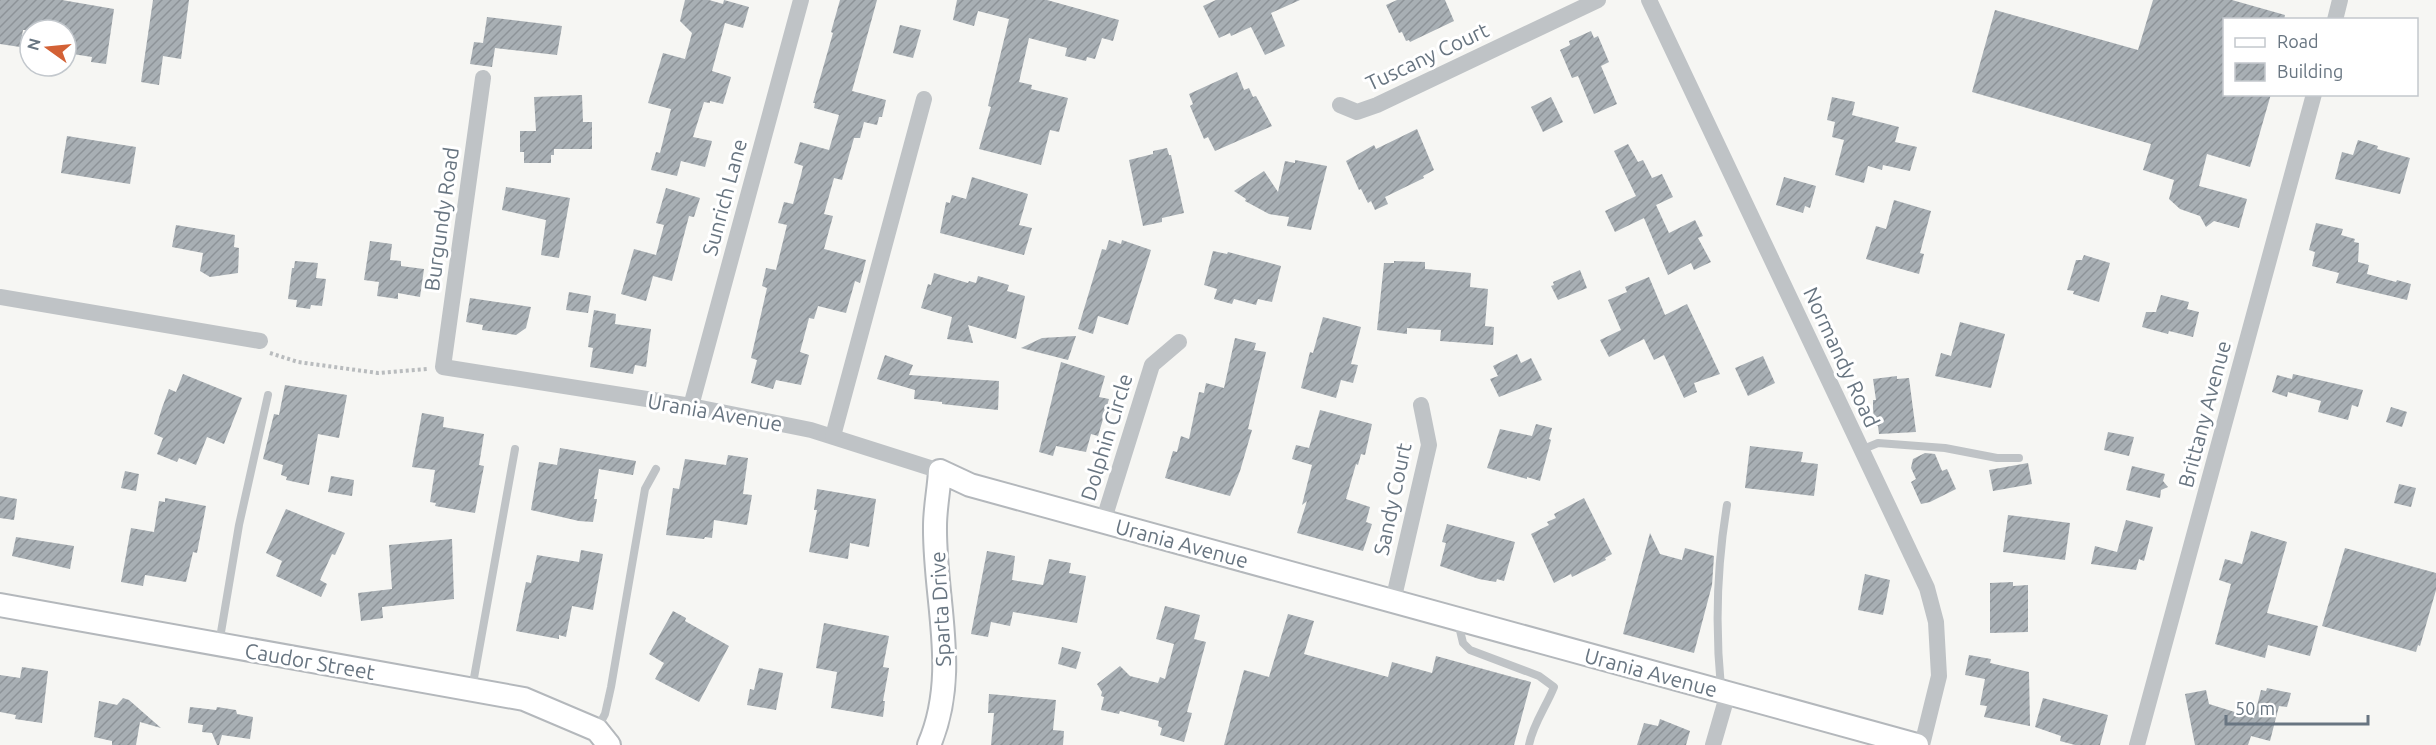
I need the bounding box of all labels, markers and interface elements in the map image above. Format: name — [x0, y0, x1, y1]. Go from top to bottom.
street label: Tuscany Court — [1362, 17, 1492, 95]
north arrow — [18, 18, 78, 78]
legend — [2223, 18, 2418, 96]
text: Road — [2277, 31, 2319, 51]
text: N — [23, 36, 44, 52]
text: Building — [2277, 61, 2343, 81]
street label: Sunrich Lane — [697, 136, 751, 258]
street label: Burgundy Road — [419, 146, 463, 292]
street label: Normandy Road — [1799, 283, 1885, 431]
street label: Brittany Avenue — [2173, 338, 2235, 490]
street label: Dolphin Circle — [1075, 371, 1137, 503]
street label: Urania Avenue — [646, 388, 784, 436]
street label: Sandy Court — [1368, 441, 1416, 557]
street label: Urania Avenue — [1113, 514, 1251, 572]
street label: Sparta Drive — [925, 551, 955, 667]
street label: Caudor Street — [243, 638, 377, 684]
street label: Urania Avenue — [1582, 643, 1720, 701]
scale bar — [2226, 688, 2368, 726]
text: 50 m — [2235, 698, 2275, 718]

